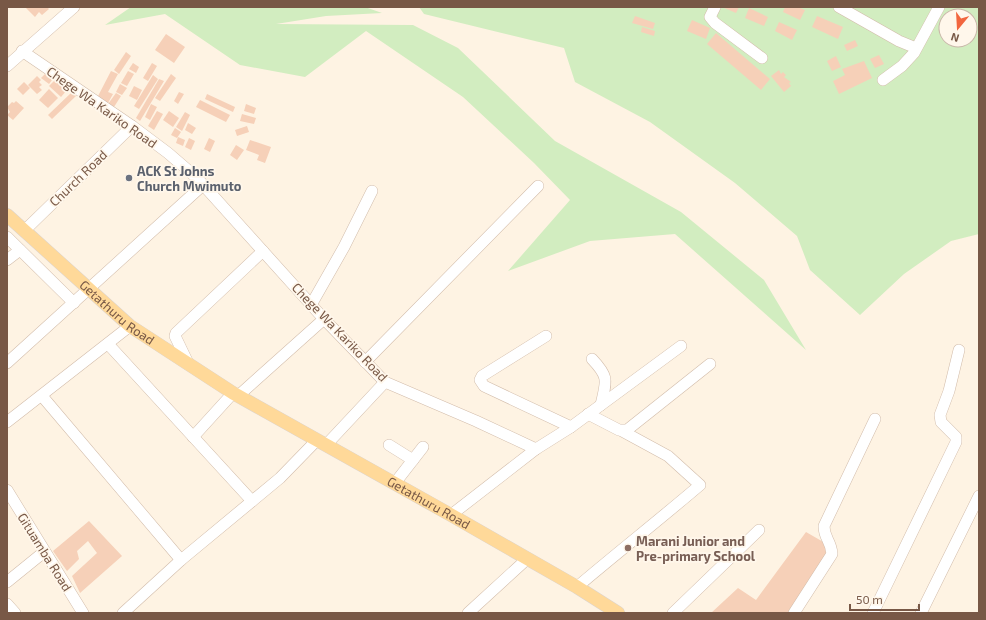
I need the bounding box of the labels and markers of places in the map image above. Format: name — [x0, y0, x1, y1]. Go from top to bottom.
place label: ACK St Johns Church Mwimuto — [137, 163, 242, 194]
marker: ACK St Johns Church Mwimuto — [124, 173, 134, 183]
place label: Marani Junior and Pre-primary School — [636, 533, 756, 564]
marker: Marani Junior and Pre-primary School — [623, 543, 633, 553]

